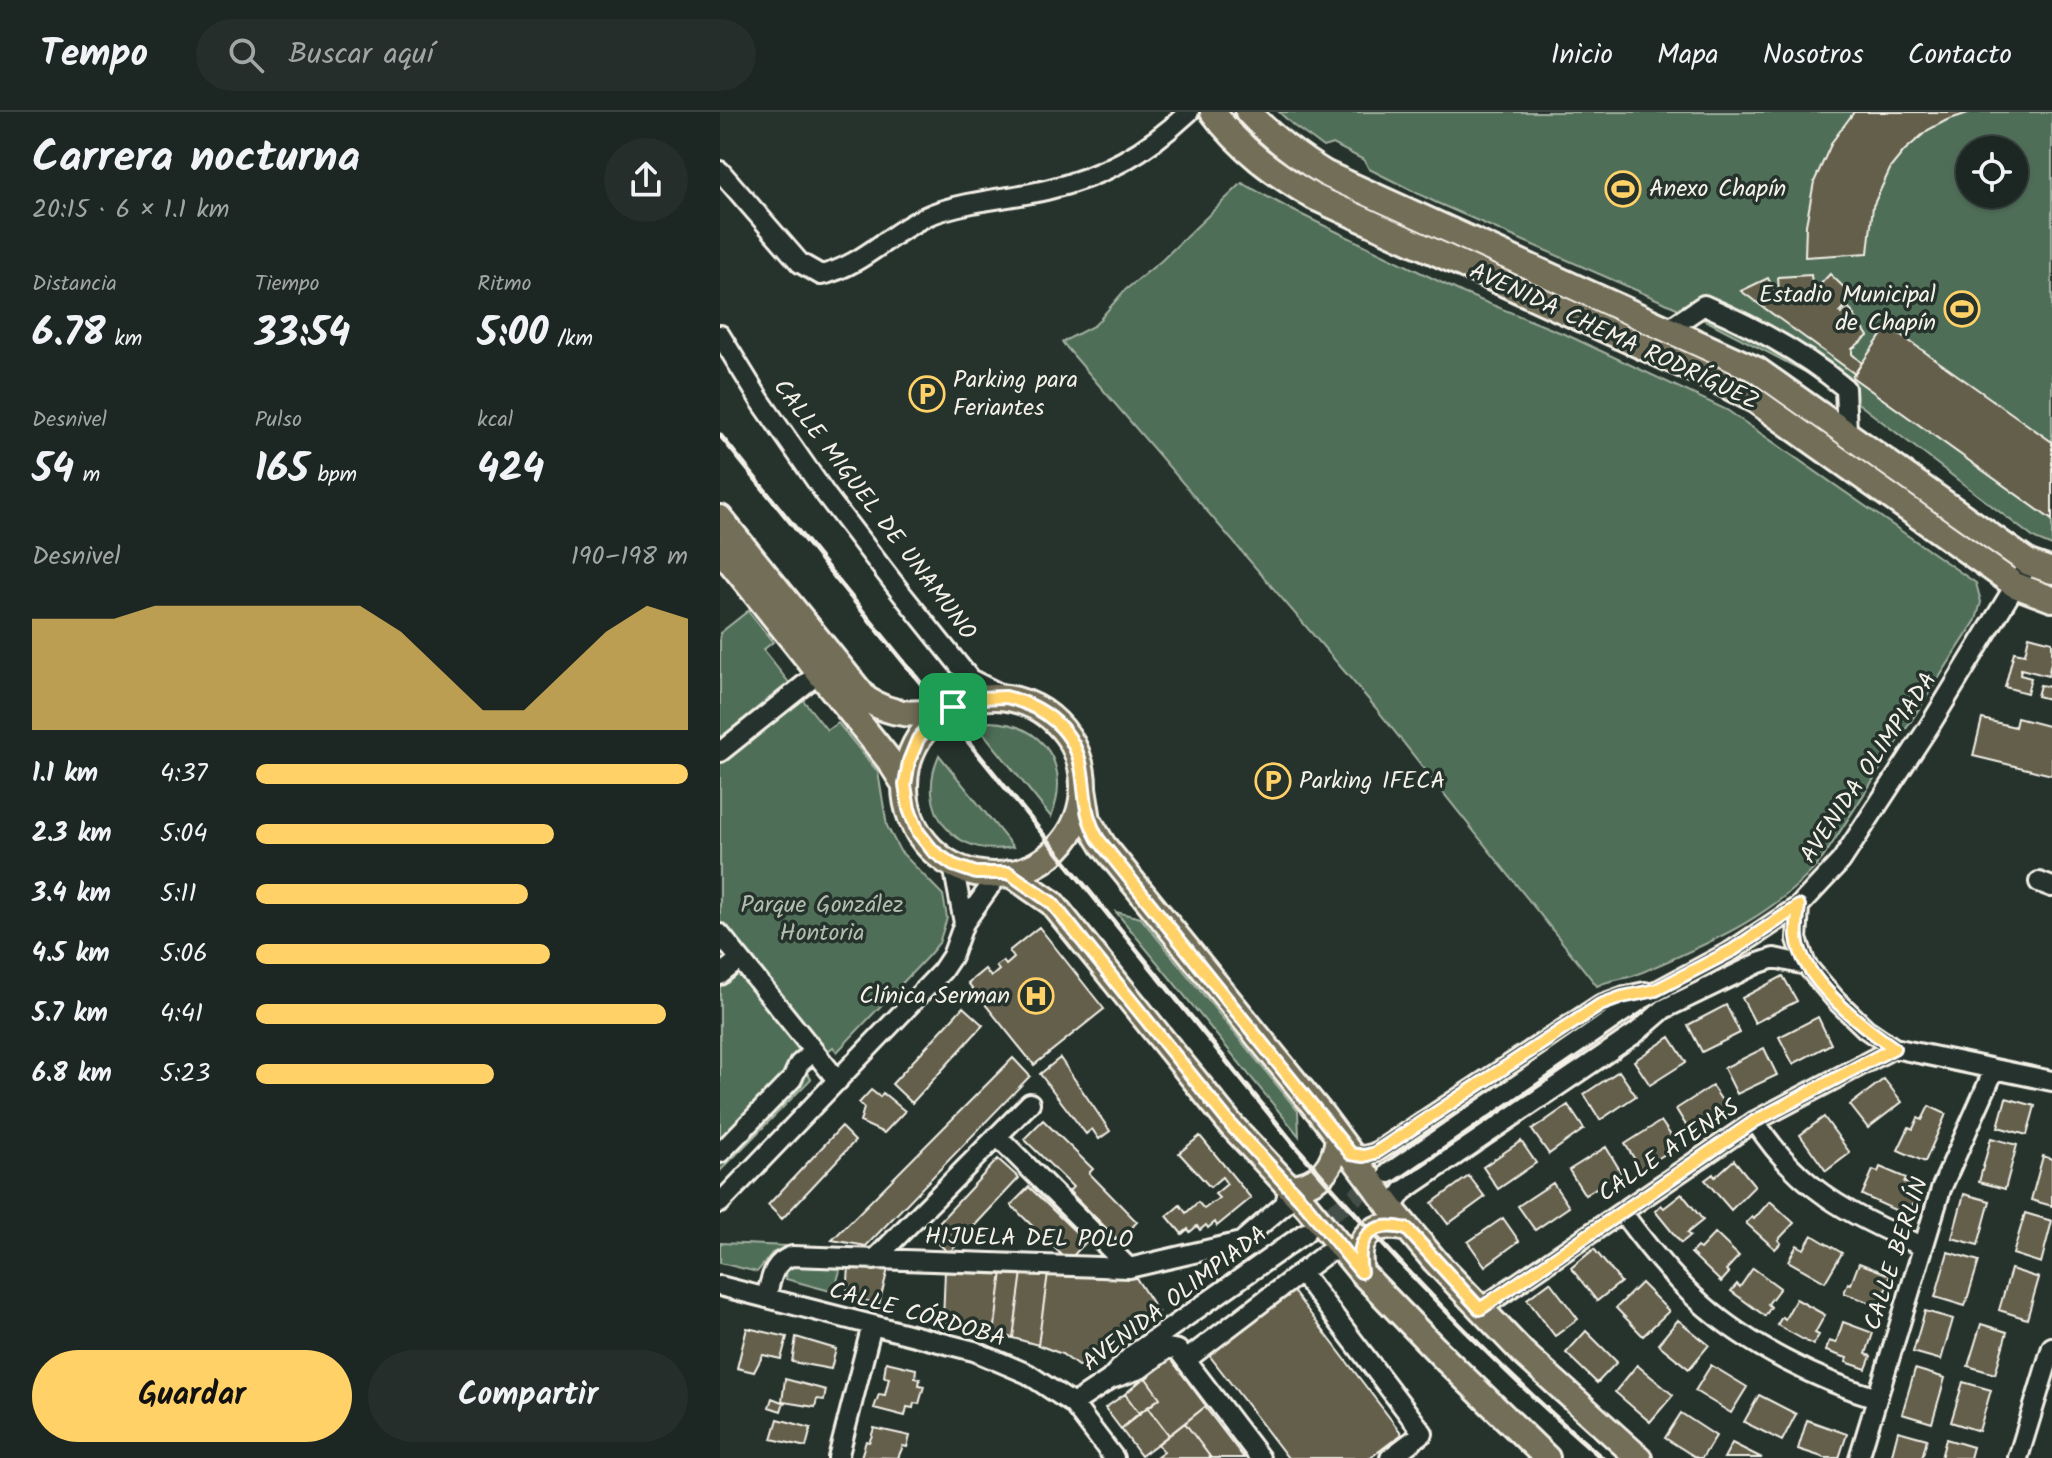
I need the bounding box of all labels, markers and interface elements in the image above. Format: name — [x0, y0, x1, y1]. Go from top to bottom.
search box — [196, 19, 756, 91]
text: Tempo — [40, 25, 148, 85]
text: Buscar aquí — [288, 31, 434, 79]
icon: search — [224, 33, 268, 77]
text: Inicio — [1551, 33, 1613, 78]
text: Mapa — [1657, 33, 1719, 78]
text: Nosotros — [1763, 33, 1864, 78]
text: Contacto — [1908, 33, 2012, 78]
text: Carrera nocturna — [32, 124, 360, 194]
map controls — [1956, 136, 2028, 208]
button: locate — [1956, 136, 2028, 208]
button: share — [604, 138, 688, 222]
sports icon: Anexo Chapín — [1604, 170, 1642, 208]
place label: Anexo Chapín — [1649, 170, 1786, 209]
text: 20:15 · 6 × 1.1 km — [32, 189, 229, 231]
street label: AVENIDA CHEMA RODRÍGUEZ — [1463, 253, 1765, 421]
text: Distancia — [32, 267, 117, 302]
text: Tiempo — [255, 267, 320, 302]
text: Ritmo — [477, 267, 531, 302]
place label: Estadio Municipal de Chapín — [1759, 276, 1936, 343]
sports icon: Estadio Municipal de Chapín — [1943, 290, 1981, 328]
text: 6.78 — [32, 302, 106, 366]
text: 33:54 — [255, 302, 350, 366]
text: 5:00 — [477, 302, 548, 366]
text: km — [106, 322, 142, 357]
text: /km — [548, 322, 593, 357]
place label: Parking para Feriantes — [953, 361, 1078, 428]
street label: CALLE MIGUEL DE UNAMUNO — [762, 371, 986, 650]
parking icon: Parking para Feriantes — [908, 375, 946, 413]
text: Desnivel — [32, 403, 107, 438]
text: Pulso — [255, 403, 302, 438]
text: kcal — [477, 403, 513, 438]
text: 54 — [32, 438, 74, 502]
text: 165 — [255, 438, 309, 502]
text: 424 — [477, 438, 544, 502]
text: m — [74, 458, 100, 493]
text: bpm — [309, 458, 357, 493]
text: Desnivel — [32, 536, 121, 578]
text: 190–198 m — [571, 536, 688, 578]
street label: AVENIDA OLIMPIADA — [1790, 664, 1948, 872]
pin — [919, 673, 987, 741]
icon: arrive — [931, 685, 975, 729]
text: 1.1 km — [32, 753, 98, 795]
text: 4:37 — [160, 753, 208, 795]
parking icon: Parking IFECA — [1254, 762, 1292, 800]
place label: Parking IFECA — [1299, 762, 1445, 801]
text: 2.3 km — [32, 813, 112, 855]
text: 5:04 — [160, 813, 208, 855]
text: 3.4 km — [32, 873, 111, 915]
text: 5:11 — [160, 873, 197, 915]
park label: Parque González Hontoria — [740, 886, 904, 953]
text: 4.5 km — [32, 933, 110, 975]
text: 5:06 — [160, 933, 208, 975]
place label: Clínica Serman — [859, 977, 1010, 1016]
hospital icon: Clínica Serman — [1017, 977, 1055, 1015]
text: 5.7 km — [32, 993, 108, 1035]
text: 4:41 — [160, 993, 203, 1035]
text: 6.8 km — [32, 1053, 112, 1095]
text: 5:23 — [160, 1053, 210, 1095]
street label: CALLE ATENAS — [1590, 1089, 1748, 1213]
street label: CALLE BERLÍN — [1854, 1172, 1940, 1336]
street label: AVENIDA OLIMPIADA — [1074, 1216, 1276, 1382]
street label: HIJUELA DEL POLO — [925, 1218, 1134, 1260]
street label: CALLE CÓRDOBA — [824, 1271, 1010, 1359]
button: Guardar — [32, 1350, 352, 1442]
button: Compartir — [368, 1350, 688, 1442]

